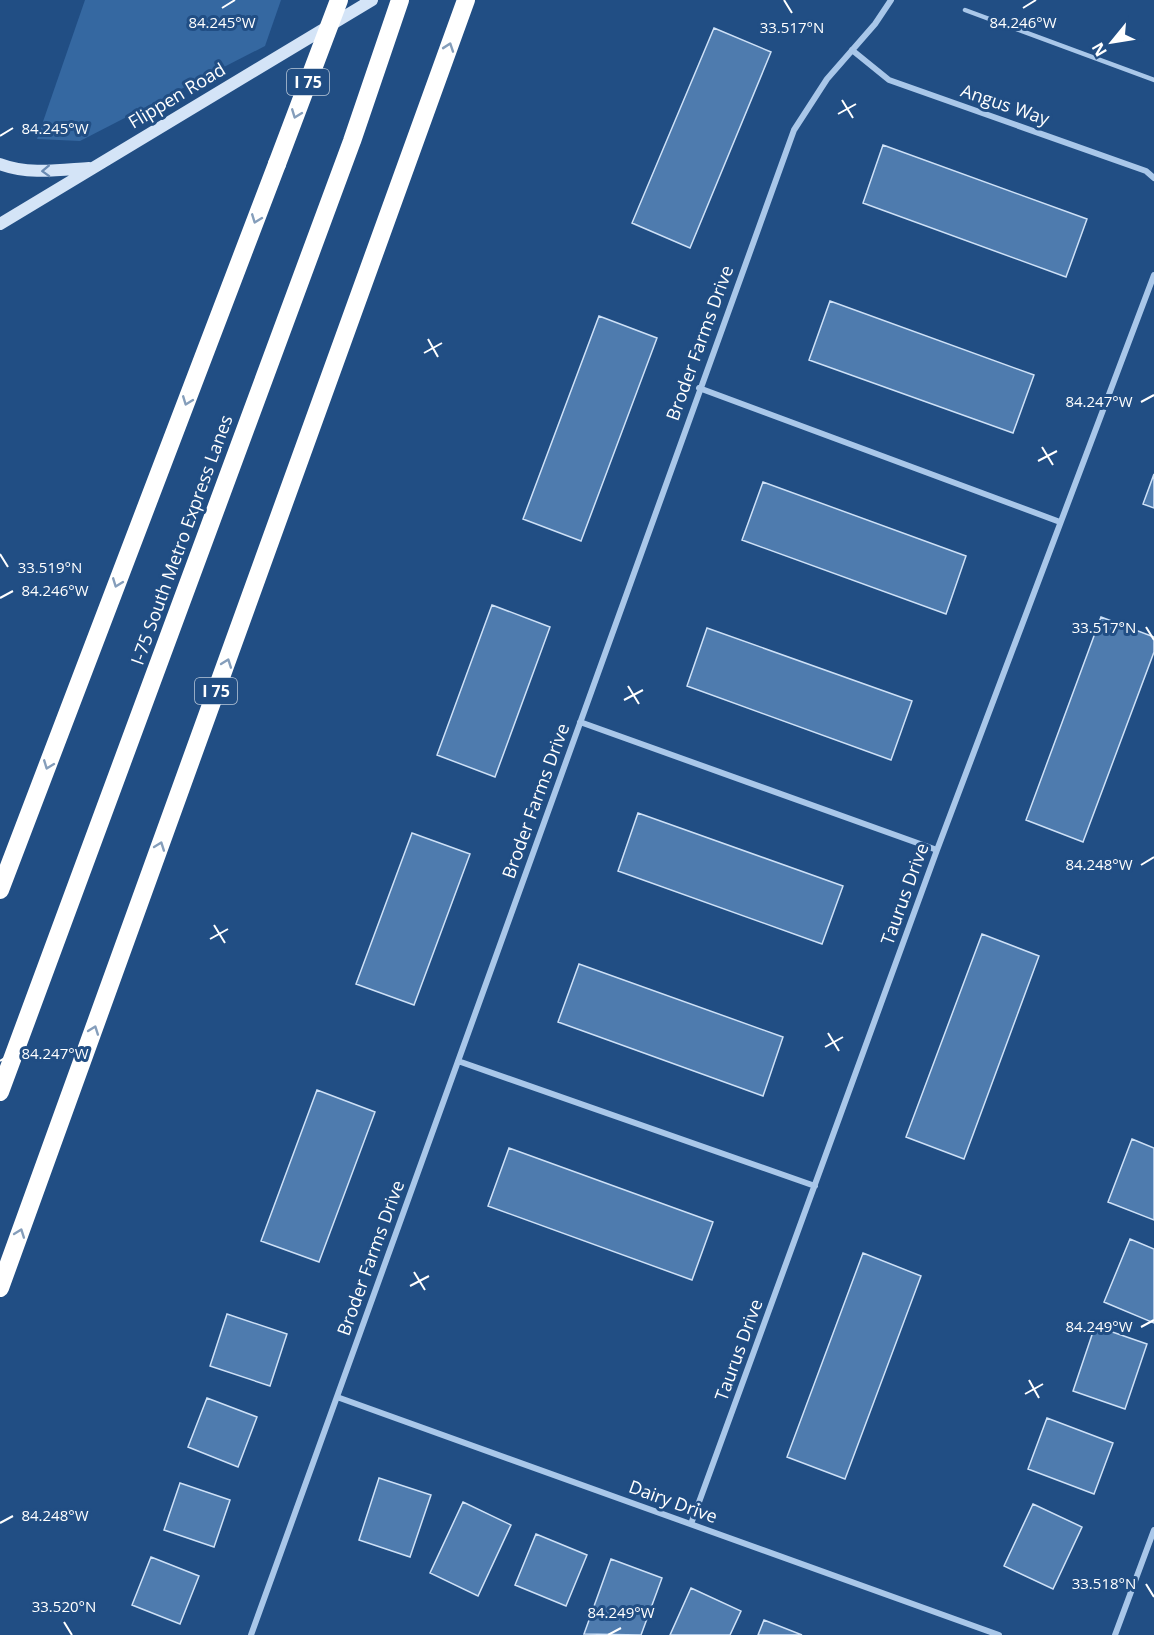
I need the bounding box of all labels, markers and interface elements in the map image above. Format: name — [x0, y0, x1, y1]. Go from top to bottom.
text: 84.245°W — [188, 12, 256, 32]
text: 84.246°W — [989, 12, 1057, 32]
north arrow — [1082, 12, 1142, 72]
text: 33.517°N — [760, 17, 824, 37]
text: N — [1086, 38, 1112, 61]
one-way arrow — [442, 42, 455, 53]
street label: Flippen Road — [124, 57, 229, 134]
road number: I 75 — [287, 69, 329, 95]
street label: Angus Way — [958, 78, 1054, 131]
one-way arrow — [291, 108, 304, 119]
text: 84.245°W — [21, 118, 89, 138]
one-way arrow — [42, 164, 51, 177]
one-way arrow — [251, 213, 264, 224]
street label: Broder Farms Drive — [660, 262, 738, 424]
text: 84.247°W — [1065, 391, 1133, 411]
one-way arrow — [182, 395, 194, 406]
street label: I-75 South Metro Express Lanes — [125, 411, 238, 668]
text: 33.519°N — [18, 557, 82, 577]
one-way arrow — [112, 577, 124, 588]
text: 84.246°W — [21, 580, 89, 600]
text: 33.517°N — [1072, 617, 1136, 637]
one-way arrow — [219, 658, 232, 669]
road number: I 75 — [195, 678, 237, 704]
street label: Broder Farms Drive — [496, 720, 574, 882]
one-way arrow — [42, 760, 55, 770]
street label: Taurus Drive — [875, 839, 934, 948]
one-way arrow — [153, 841, 165, 852]
text: 84.248°W — [1065, 854, 1133, 874]
one-way arrow — [86, 1025, 99, 1035]
text: 84.247°W — [21, 1043, 89, 1063]
street label: Broder Farms Drive — [331, 1177, 409, 1339]
one-way arrow — [13, 1228, 25, 1239]
street label: Taurus Drive — [709, 1295, 768, 1404]
text: 84.249°W — [1065, 1316, 1133, 1336]
street label: Dairy Drive — [626, 1474, 721, 1528]
text: 84.248°W — [21, 1505, 89, 1525]
text: 33.518°N — [1072, 1573, 1136, 1593]
text: 33.520°N — [32, 1596, 96, 1616]
text: 84.249°W — [587, 1602, 655, 1622]

